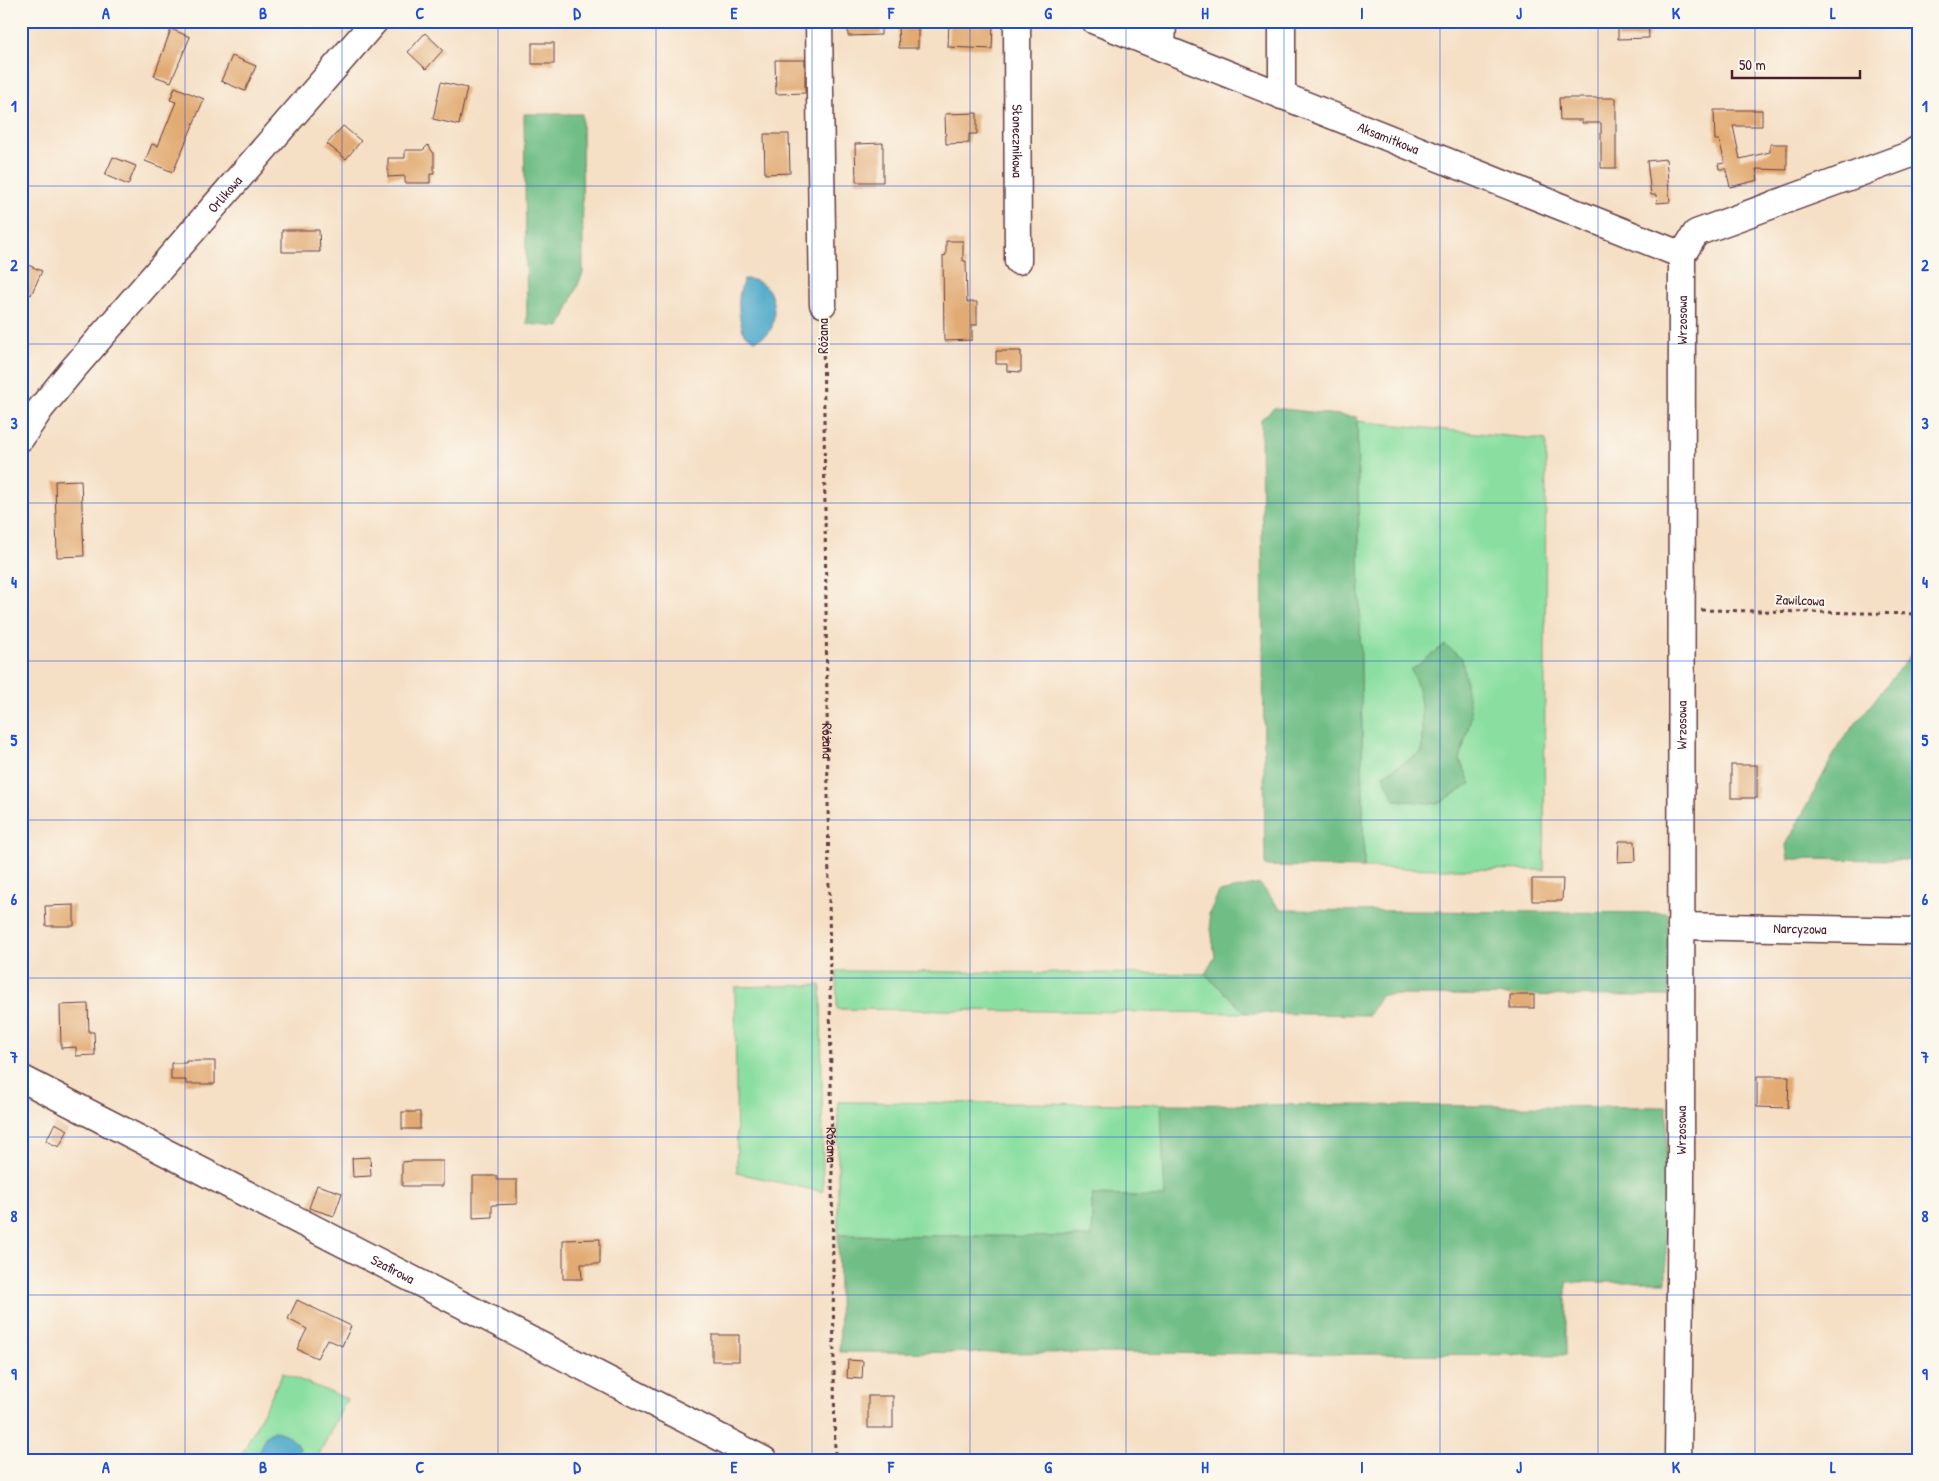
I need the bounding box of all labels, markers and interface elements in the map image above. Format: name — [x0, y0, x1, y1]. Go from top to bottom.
text: A — [102, 2, 110, 24]
text: B — [259, 2, 267, 24]
text: C — [416, 2, 425, 24]
text: D — [573, 2, 581, 24]
text: E — [730, 2, 738, 24]
text: F — [887, 2, 895, 24]
text: G — [1044, 2, 1052, 24]
text: H — [1201, 2, 1209, 24]
text: I — [1360, 2, 1364, 24]
text: J — [1516, 2, 1522, 24]
text: K — [1672, 2, 1681, 24]
text: L — [1830, 2, 1836, 24]
scale bar — [1732, 48, 1859, 80]
text: 50 m — [1739, 54, 1766, 75]
text: 1 — [11, 95, 17, 117]
text: 1 — [1922, 95, 1928, 117]
street label: Słonecznikowa — [1008, 104, 1028, 178]
street label: Aksamitkowa — [1355, 117, 1423, 159]
street label: Orlikowa — [203, 171, 246, 216]
text: 2 — [10, 254, 18, 276]
text: 2 — [1921, 254, 1929, 276]
street label: Wrzosowa — [1672, 295, 1691, 344]
street label: Różana — [813, 318, 832, 354]
text: 3 — [10, 412, 18, 434]
text: 3 — [1921, 412, 1929, 434]
text: 4 — [11, 571, 17, 593]
text: 4 — [1922, 571, 1928, 593]
street label: Zawilcowa — [1775, 589, 1825, 610]
street label: Wrzosowa — [1671, 700, 1691, 749]
street label: Różana — [818, 723, 838, 759]
text: 5 — [11, 729, 18, 751]
text: 5 — [1922, 729, 1929, 751]
text: 6 — [11, 888, 18, 910]
text: 6 — [1922, 888, 1929, 910]
street label: Narcyzowa — [1773, 918, 1827, 939]
text: 7 — [9, 1046, 18, 1068]
text: 7 — [1920, 1046, 1929, 1068]
street label: Wrzosowa — [1671, 1105, 1690, 1154]
street label: Różana — [822, 1127, 842, 1163]
text: 8 — [11, 1205, 18, 1227]
text: 8 — [1922, 1205, 1929, 1227]
street label: Szafirowa — [368, 1250, 418, 1288]
text: 9 — [11, 1363, 17, 1385]
text: 9 — [1922, 1363, 1928, 1385]
text: A — [102, 1456, 110, 1478]
text: B — [259, 1456, 267, 1478]
text: C — [416, 1456, 425, 1478]
text: D — [573, 1456, 581, 1478]
text: E — [730, 1456, 738, 1478]
text: F — [887, 1456, 895, 1478]
text: G — [1044, 1456, 1052, 1478]
text: H — [1201, 1456, 1209, 1478]
text: I — [1360, 1456, 1364, 1478]
text: J — [1516, 1456, 1522, 1478]
text: K — [1672, 1456, 1681, 1478]
text: L — [1830, 1456, 1836, 1478]

